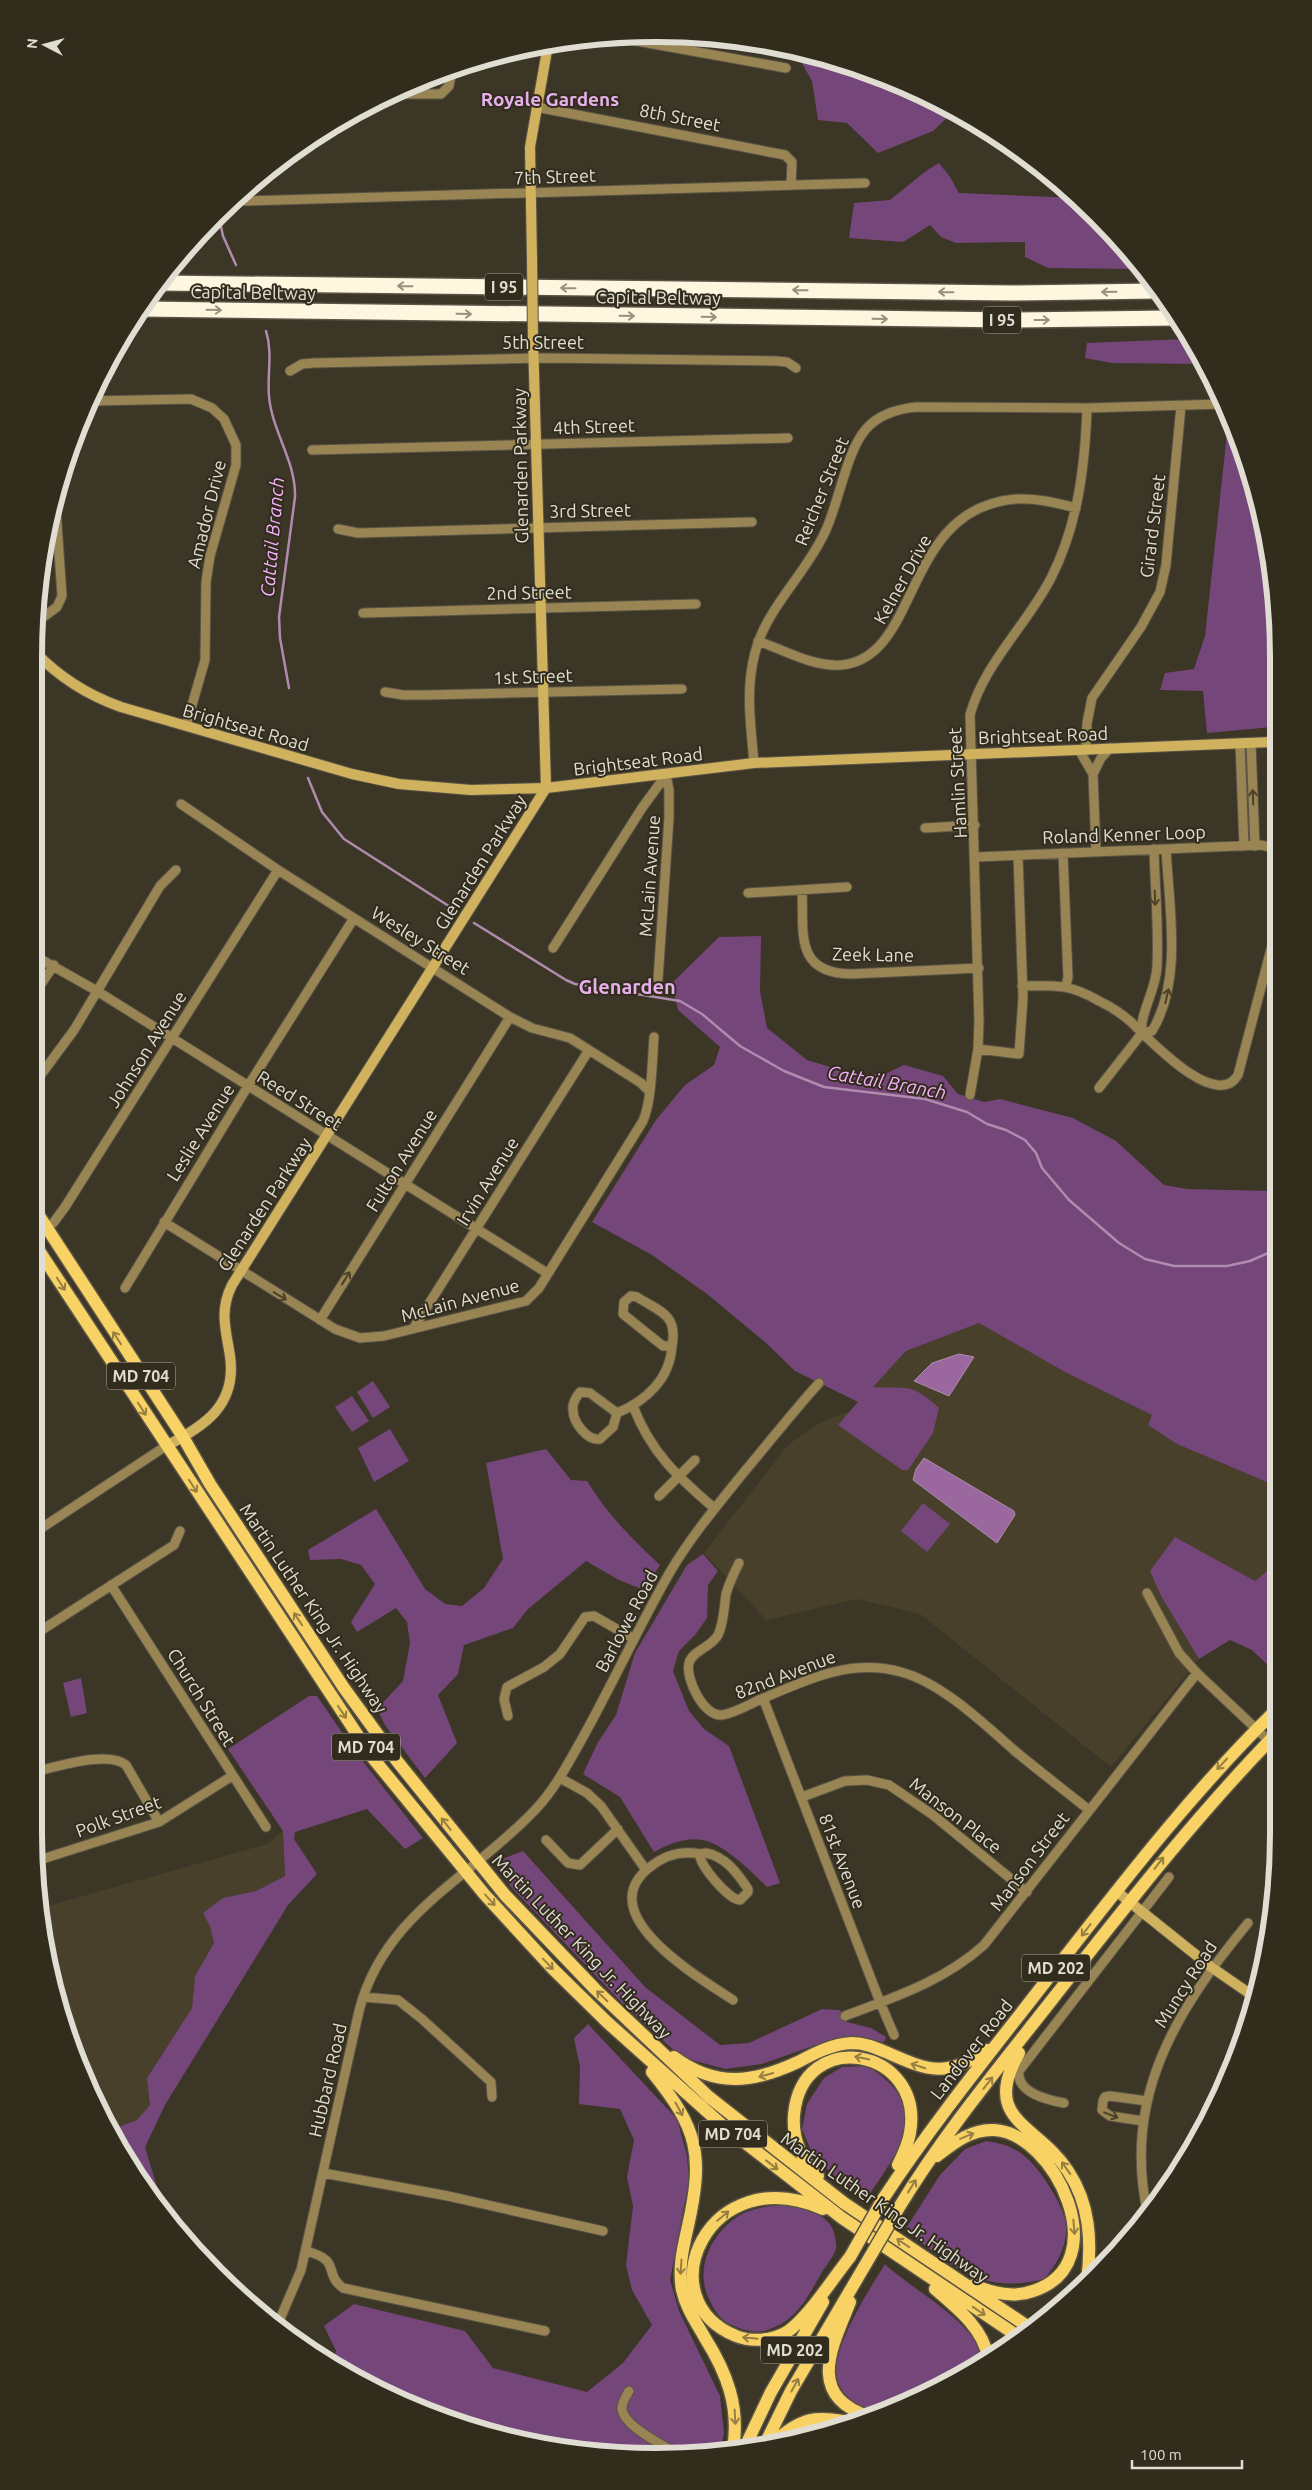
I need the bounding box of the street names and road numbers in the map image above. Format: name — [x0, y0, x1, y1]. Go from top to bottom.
street label: 8th Street — [638, 99, 722, 135]
street label: 7th Street — [514, 165, 596, 187]
road number: I 95 — [485, 274, 523, 300]
street label: Capital Beltway — [190, 281, 316, 303]
street label: Capital Beltway — [595, 286, 721, 308]
road number: I 95 — [983, 306, 1021, 334]
street label: 5th Street — [502, 332, 584, 352]
street label: Glenarden Parkway — [509, 388, 531, 544]
street label: 4th Street — [553, 415, 635, 437]
street label: Reicher Street — [790, 434, 852, 548]
street label: Amador Drive — [183, 458, 229, 570]
street label: Girard Street — [1136, 473, 1168, 579]
street label: 3rd Street — [549, 499, 631, 521]
street label: Kelner Drive — [869, 531, 935, 627]
street label: 2nd Street — [486, 581, 572, 603]
street label: 1st Street — [493, 665, 573, 687]
street label: Brightseat Road — [181, 699, 311, 755]
street label: Brightseat Road — [978, 723, 1108, 747]
street label: Hamlin Street — [944, 727, 970, 839]
street label: Brightseat Road — [572, 743, 704, 779]
street label: Glenarden Parkway — [430, 791, 530, 933]
street label: McLain Avenue — [635, 815, 663, 937]
street label: Roland Kenner Loop — [1042, 821, 1206, 847]
street label: Wesley Street — [368, 902, 474, 978]
street label: Zeek Lane — [832, 943, 914, 965]
street label: Johnson Avenue — [102, 987, 190, 1111]
street label: Reed Street — [254, 1066, 346, 1134]
street label: Leslie Avenue — [162, 1080, 238, 1184]
street label: Fulton Avenue — [362, 1105, 440, 1215]
street label: Glenarden Parkway — [213, 1133, 315, 1275]
street label: Irvin Avenue — [452, 1133, 522, 1229]
street label: McLain Avenue — [399, 1275, 521, 1325]
road number: MD 704 — [107, 1362, 175, 1390]
street label: Martin Luther King Jr. Highway — [236, 1499, 392, 1717]
street label: Barlowe Road — [591, 1567, 661, 1675]
street label: Church Street — [164, 1644, 240, 1750]
street label: 82nd Avenue — [732, 1646, 838, 1702]
road number: MD 704 — [332, 1734, 400, 1760]
street label: Manson Place — [906, 1773, 1006, 1857]
street label: Polk Street — [73, 1791, 163, 1841]
street label: Manson Street — [985, 1808, 1073, 1914]
street label: 81st Avenue — [816, 1811, 870, 1911]
street label: Martin Luther King Jr. Highway — [489, 1850, 676, 2043]
street label: Muncy Road — [1150, 1937, 1220, 2031]
road number: MD 202 — [1022, 1955, 1090, 1982]
street label: Landover Road — [926, 1995, 1016, 2103]
street label: Hubbard Road — [304, 2021, 350, 2139]
road number: MD 704 — [699, 2120, 767, 2148]
street label: Martin Luther King Jr. Highway — [777, 2128, 993, 2287]
road number: MD 202 — [761, 2336, 829, 2364]

